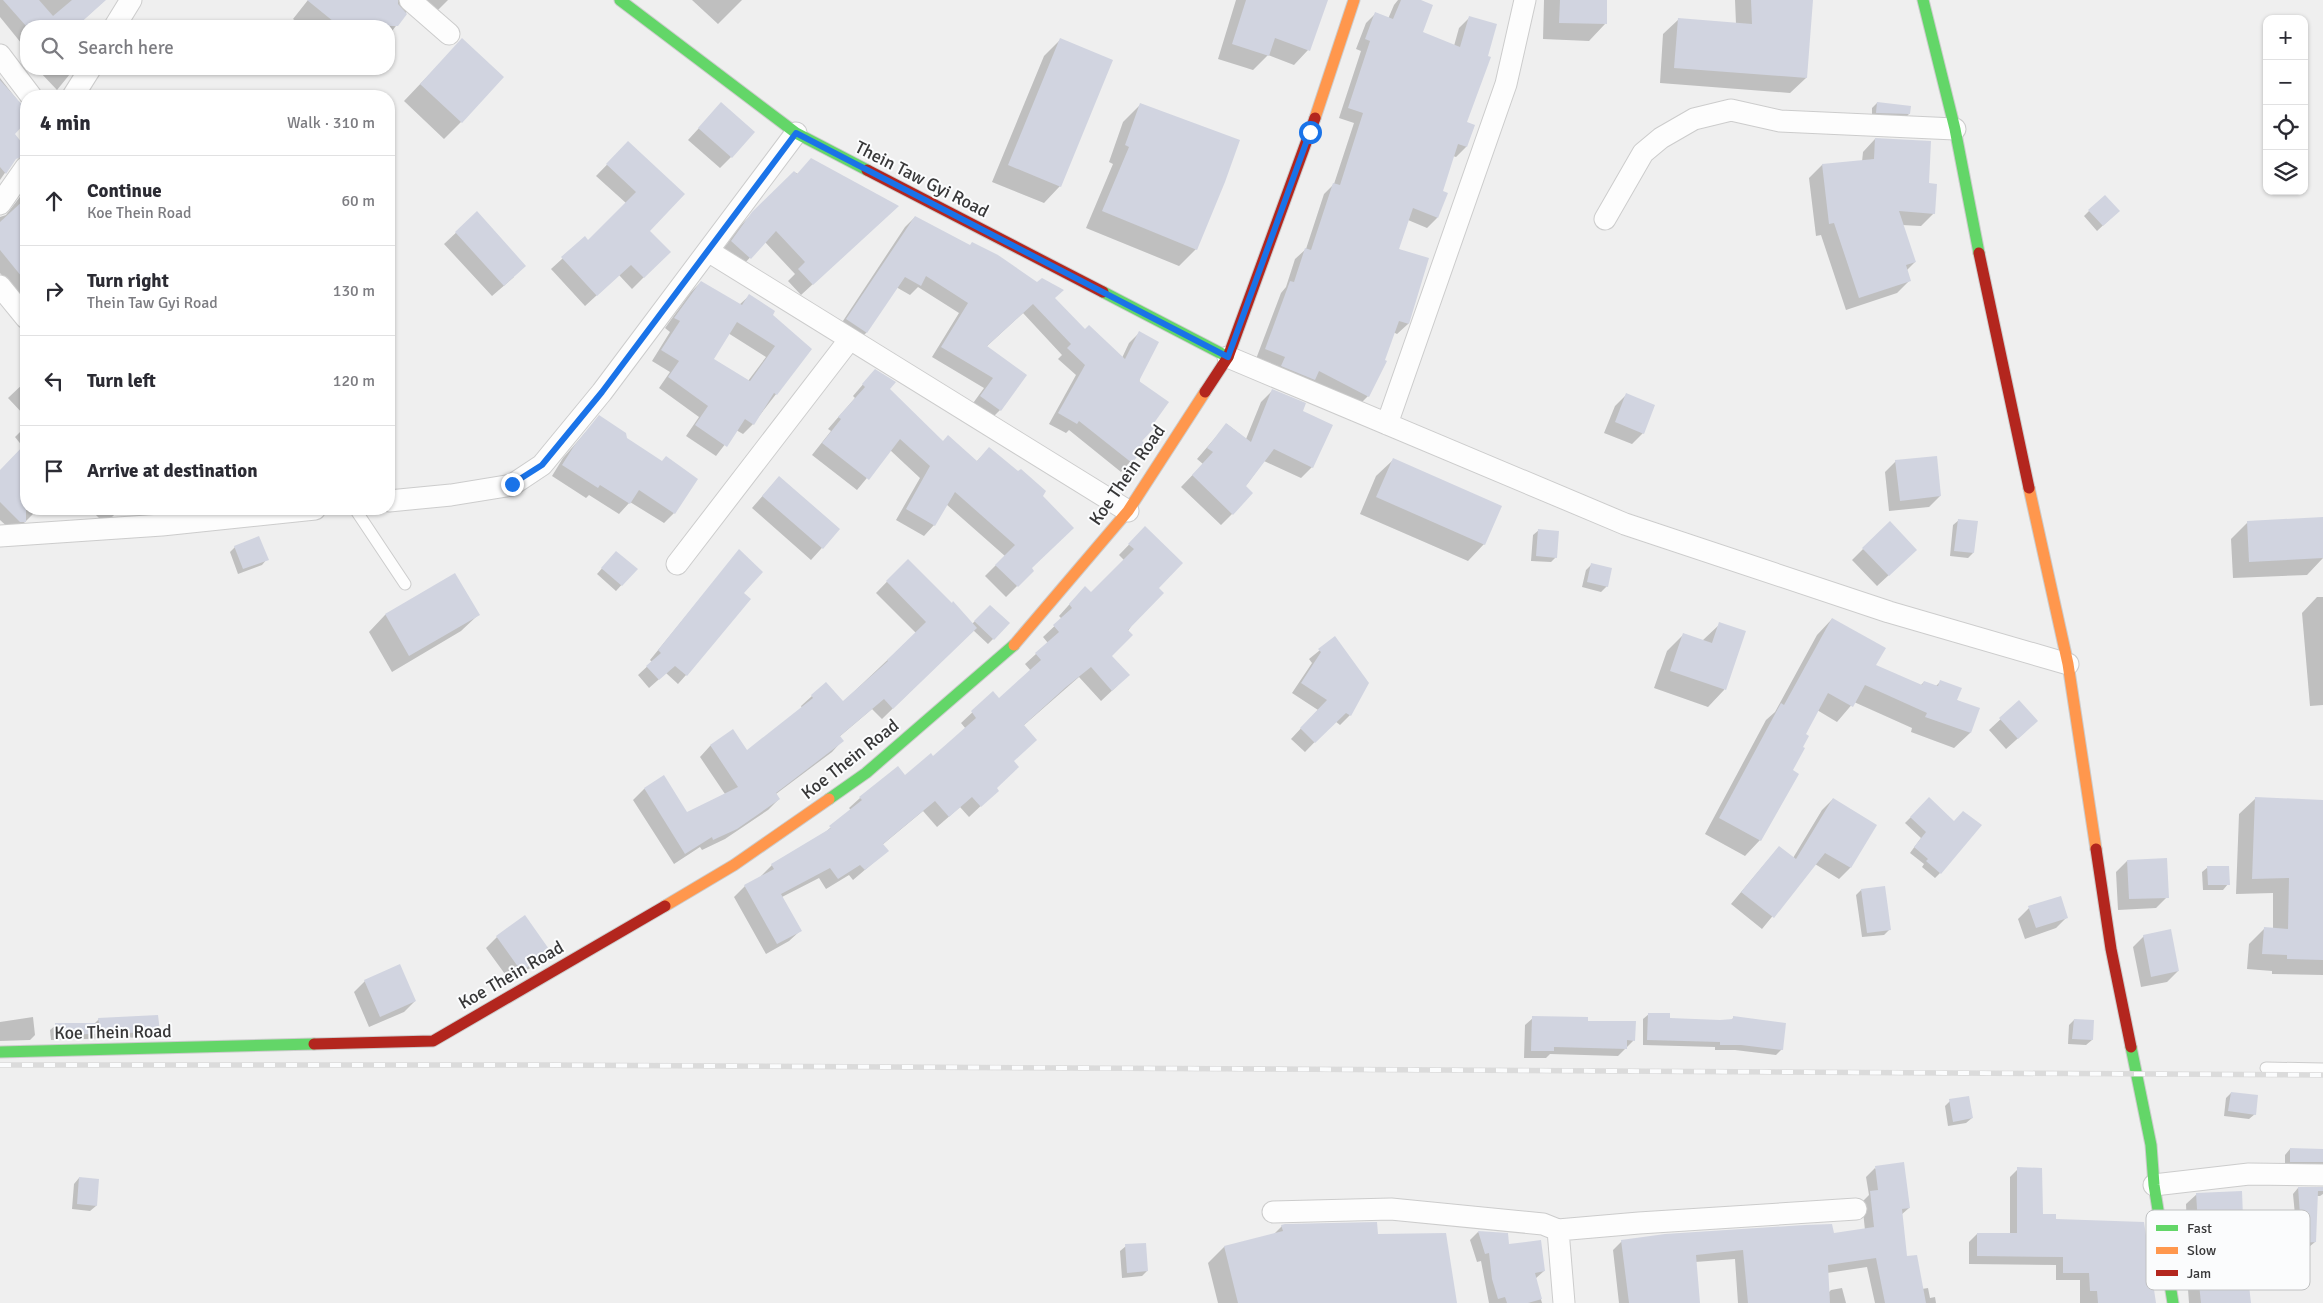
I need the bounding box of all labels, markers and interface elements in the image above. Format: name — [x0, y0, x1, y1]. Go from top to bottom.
map controls — [2263, 15, 2308, 195]
button: + — [2263, 15, 2308, 60]
search box — [20, 20, 395, 75]
icon: search — [38, 34, 66, 62]
text: Search here — [78, 36, 174, 60]
button: − — [2263, 60, 2308, 105]
button: locate — [2263, 105, 2308, 150]
text: 4 min — [40, 110, 91, 136]
text: Walk · 310 m — [287, 113, 375, 133]
route start — [1299, 121, 1322, 144]
street label: Thein Taw Gyi Road — [851, 136, 993, 222]
button: layers — [2263, 150, 2308, 195]
text: Continue — [87, 179, 162, 203]
icon: ahead — [40, 187, 68, 215]
text: 60 m — [341, 191, 375, 211]
text: Koe Thein Road — [87, 203, 192, 223]
text: Turn right — [87, 269, 169, 293]
icon: right — [40, 277, 68, 305]
text: 130 m — [333, 281, 375, 301]
text: Thein Taw Gyi Road — [87, 293, 218, 313]
icon: left — [40, 367, 68, 395]
text: Turn left — [87, 369, 156, 393]
text: 120 m — [333, 371, 375, 391]
street label: Koe Thein Road — [1084, 421, 1170, 529]
icon: arrive — [40, 457, 68, 485]
text: Arrive at destination — [87, 459, 258, 483]
route end — [501, 473, 524, 496]
street label: Koe Thein Road — [797, 714, 903, 804]
street label: Koe Thein Road — [455, 936, 567, 1014]
street label: Koe Thein Road — [54, 1020, 172, 1044]
legend — [2146, 1210, 2310, 1290]
text: Fast — [2187, 1220, 2212, 1237]
text: Slow — [2187, 1242, 2216, 1259]
text: Jam — [2187, 1265, 2211, 1282]

